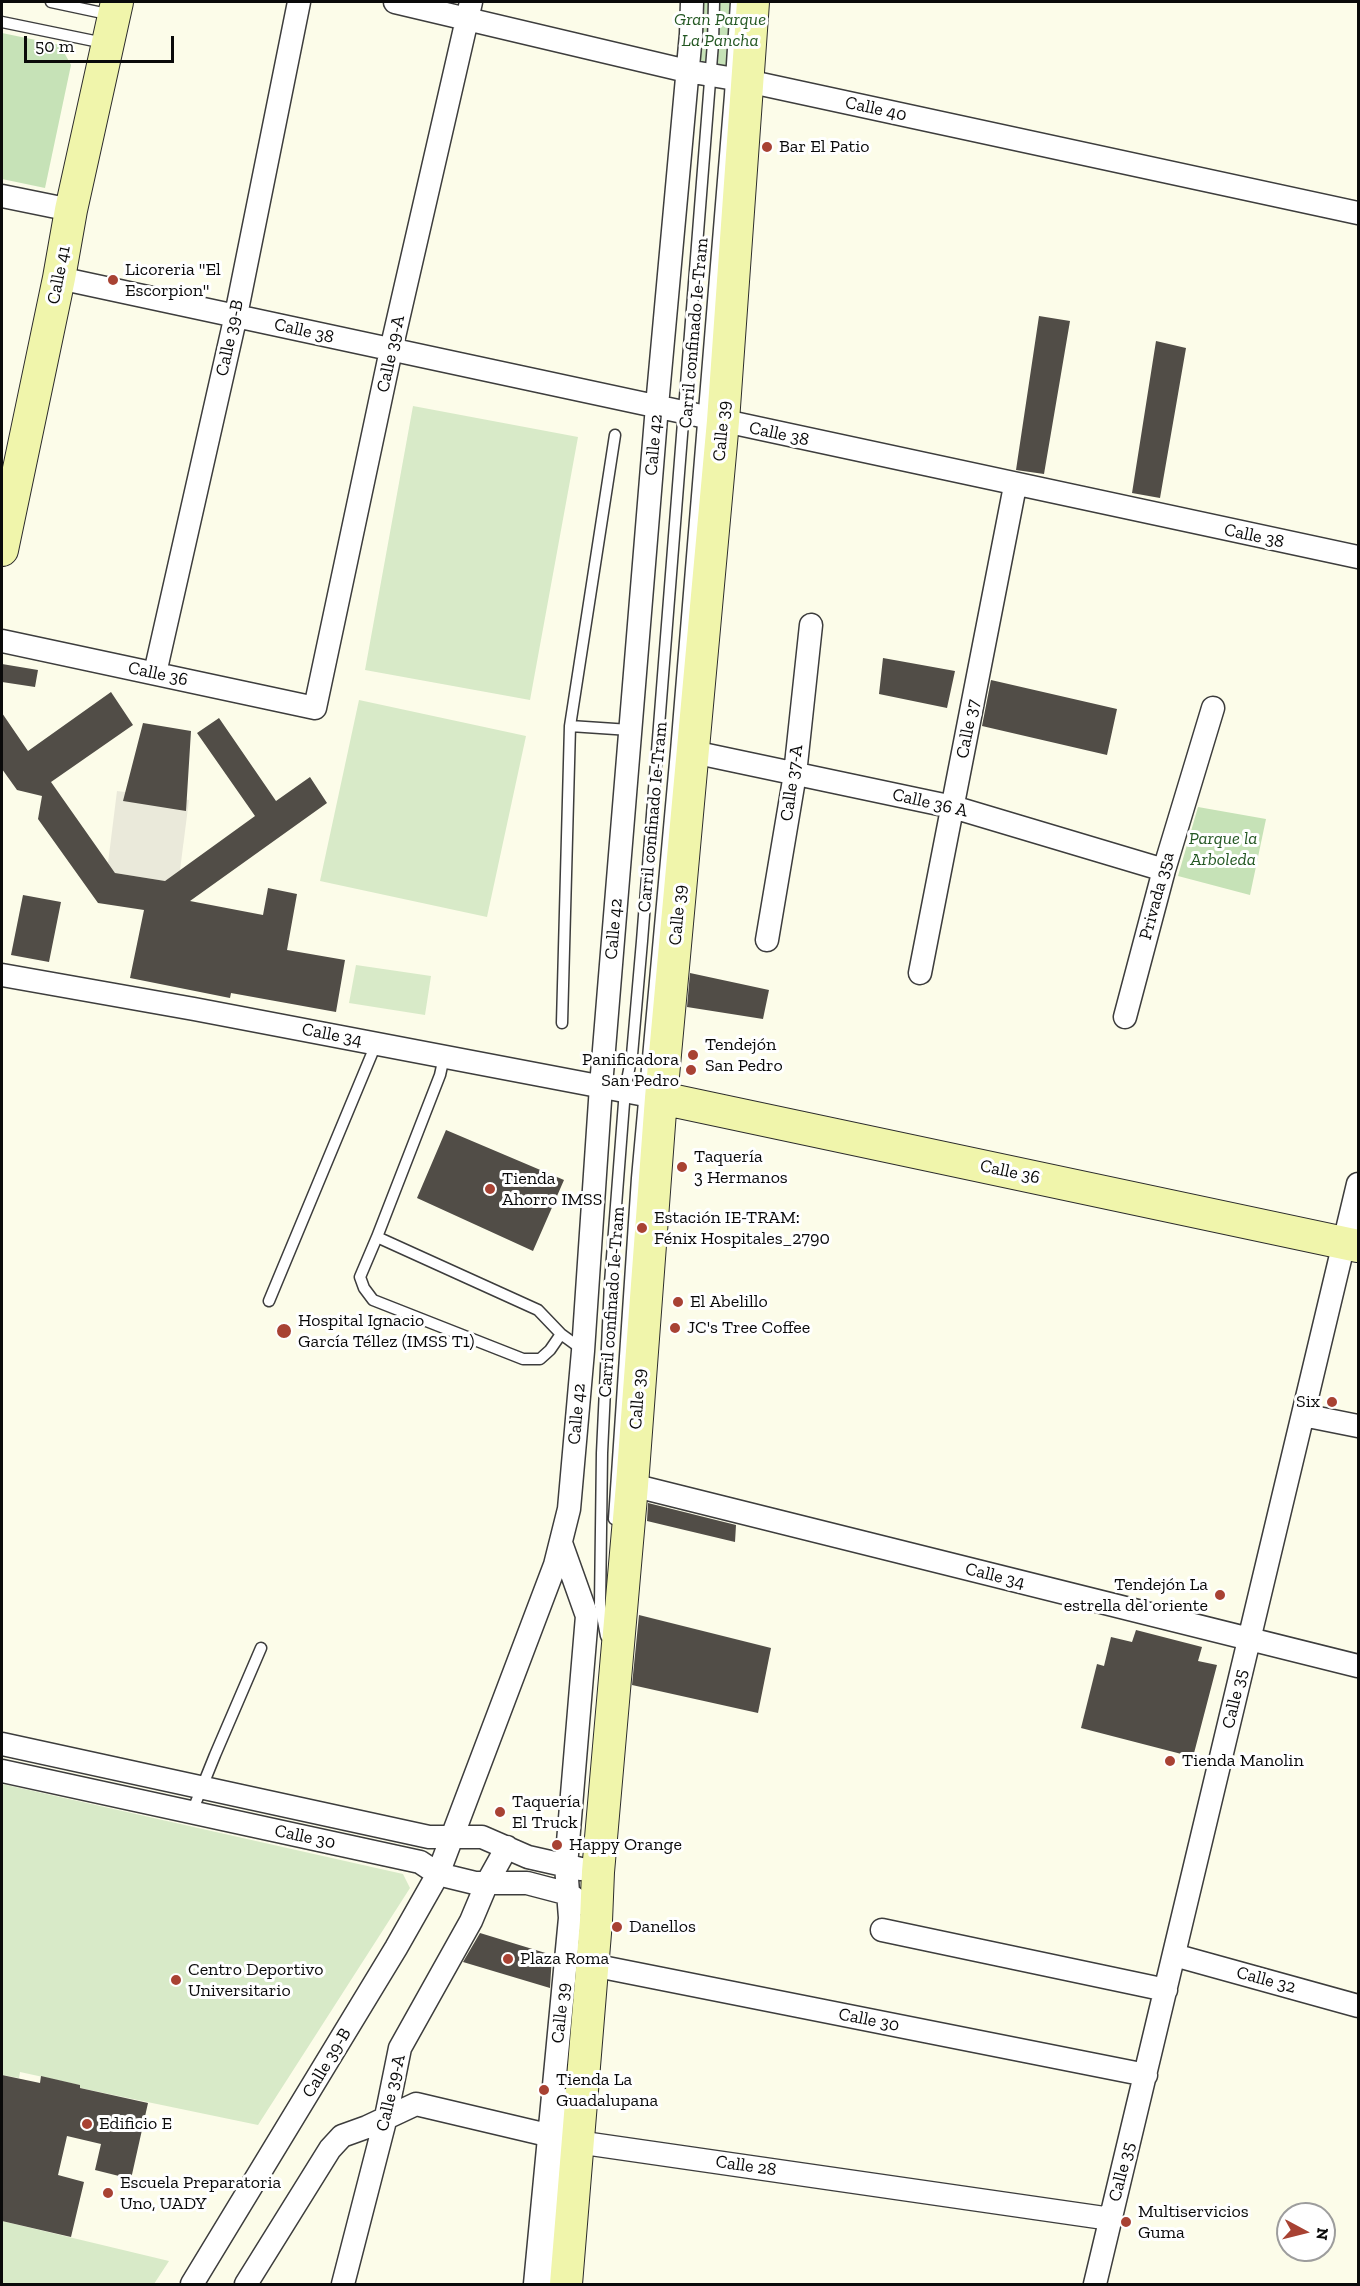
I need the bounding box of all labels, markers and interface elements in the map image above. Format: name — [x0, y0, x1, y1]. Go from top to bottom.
park label: Gran Parque La Pancha — [674, 9, 766, 52]
scale bar — [27, 24, 177, 62]
text: 50 m — [35, 35, 74, 57]
street label: Calle 40 — [843, 92, 909, 126]
place label: Bar El Patio — [779, 136, 870, 158]
marker: Bar El Patio — [760, 140, 774, 154]
street label: Carril confinado Ie-Tram — [675, 237, 713, 429]
street label: Calle 41 — [43, 244, 75, 306]
place label: Licoreria "El Escorpion" — [125, 259, 221, 302]
marker: Licoreria "El Escorpion" — [106, 273, 120, 287]
street label: Calle 39-B — [211, 298, 249, 378]
street label: Calle 38 — [272, 314, 336, 348]
street label: Calle 39-A — [372, 314, 410, 394]
street label: Calle 39 — [709, 400, 735, 462]
street label: Calle 42 — [641, 413, 667, 477]
street label: Calle 38 — [747, 417, 811, 451]
street label: Calle 38 — [1222, 519, 1286, 553]
street label: Calle 36 — [126, 657, 190, 691]
street label: Calle 37 — [952, 698, 984, 760]
street label: Carril confinado Ie-Tram — [634, 721, 672, 913]
street label: Calle 37-A — [776, 744, 808, 822]
street label: Calle 36 A — [890, 784, 970, 822]
park label: Parque la Arboleda — [1189, 828, 1257, 870]
street label: Privada 35a — [1135, 850, 1179, 942]
street label: Calle 39 — [665, 884, 691, 946]
street label: Calle 42 — [601, 897, 627, 961]
street label: Calle 34 — [300, 1019, 364, 1051]
place label: Tendejón San Pedro — [705, 1034, 783, 1076]
marker: Tendejón San Pedro — [686, 1048, 700, 1062]
place label: Panificadora San Pedro — [582, 1049, 679, 1092]
marker: Panificadora San Pedro — [684, 1063, 698, 1077]
place label: Taquería 3 Hermanos — [694, 1146, 788, 1188]
street label: Calle 36 — [978, 1155, 1042, 1189]
marker: Taquería 3 Hermanos — [675, 1160, 689, 1174]
place label: Tienda Ahorro IMSS — [502, 1168, 602, 1210]
marker: Tienda Ahorro IMSS — [483, 1182, 497, 1196]
street label: Carril confinado Ie-Tram — [595, 1206, 629, 1398]
place label: Estación IE-TRAM: Fénix Hospitales_2790 — [654, 1207, 830, 1250]
marker: Estación IE-TRAM: Fénix Hospitales_2790 — [635, 1221, 649, 1235]
place label: El Abelillo — [690, 1291, 768, 1313]
marker: El Abelillo — [671, 1295, 685, 1309]
place label: Hospital Ignacio García Téllez (IMSS T1) — [298, 1310, 474, 1352]
place label: JC's Tree Coffee — [687, 1317, 810, 1339]
marker: JC's Tree Coffee — [668, 1321, 682, 1335]
marker: Hospital Ignacio García Téllez (IMSS T1) — [275, 1322, 293, 1340]
street label: Calle 39 — [625, 1368, 651, 1430]
street label: Calle 42 — [564, 1382, 590, 1446]
place label: Six — [1296, 1391, 1320, 1413]
marker: Six — [1325, 1395, 1339, 1409]
street label: Calle 34 — [963, 1558, 1027, 1594]
place label: Tendejón La estrella del oriente — [1064, 1574, 1208, 1616]
marker: Tendejón La estrella del oriente — [1213, 1588, 1227, 1602]
street label: Calle 35 — [1218, 1667, 1252, 1731]
place label: Tienda Manolin — [1182, 1750, 1304, 1772]
marker: Tienda Manolin — [1163, 1754, 1177, 1768]
place label: Taquería El Truck — [512, 1791, 581, 1834]
marker: Taquería El Truck — [493, 1805, 507, 1819]
street label: Calle 30 — [273, 1820, 337, 1854]
place label: Happy Orange — [569, 1834, 682, 1856]
marker: Happy Orange — [550, 1838, 564, 1852]
place label: Danellos — [629, 1916, 696, 1938]
marker: Danellos — [610, 1920, 624, 1934]
place label: Plaza Roma — [520, 1948, 609, 1970]
marker: Plaza Roma — [501, 1952, 515, 1966]
place label: Centro Deportivo Universitario — [188, 1959, 323, 2002]
street label: Calle 32 — [1234, 1962, 1298, 1998]
marker: Centro Deportivo Universitario — [169, 1973, 183, 1987]
street label: Calle 39 — [547, 1982, 575, 2044]
street label: Calle 30 — [837, 2004, 901, 2036]
street label: Calle 39-B — [298, 2024, 356, 2102]
street label: Calle 39-A — [372, 2052, 410, 2134]
place label: Tienda La Guadalupana — [556, 2069, 658, 2112]
marker: Tienda La Guadalupana — [537, 2083, 551, 2097]
place label: Edificio E — [99, 2113, 172, 2135]
marker: Edificio E — [80, 2117, 94, 2131]
street label: Calle 35 — [1104, 2140, 1140, 2204]
street label: Calle 28 — [714, 2151, 778, 2181]
place label: Escuela Preparatoria Uno, UADY — [120, 2172, 281, 2214]
marker: Escuela Preparatoria Uno, UADY — [101, 2186, 115, 2200]
place label: Multiservicios Guma — [1138, 2201, 1249, 2244]
north arrow — [1276, 2202, 1336, 2262]
marker: Multiservicios Guma — [1119, 2215, 1133, 2229]
text: N — [1312, 2227, 1333, 2241]

